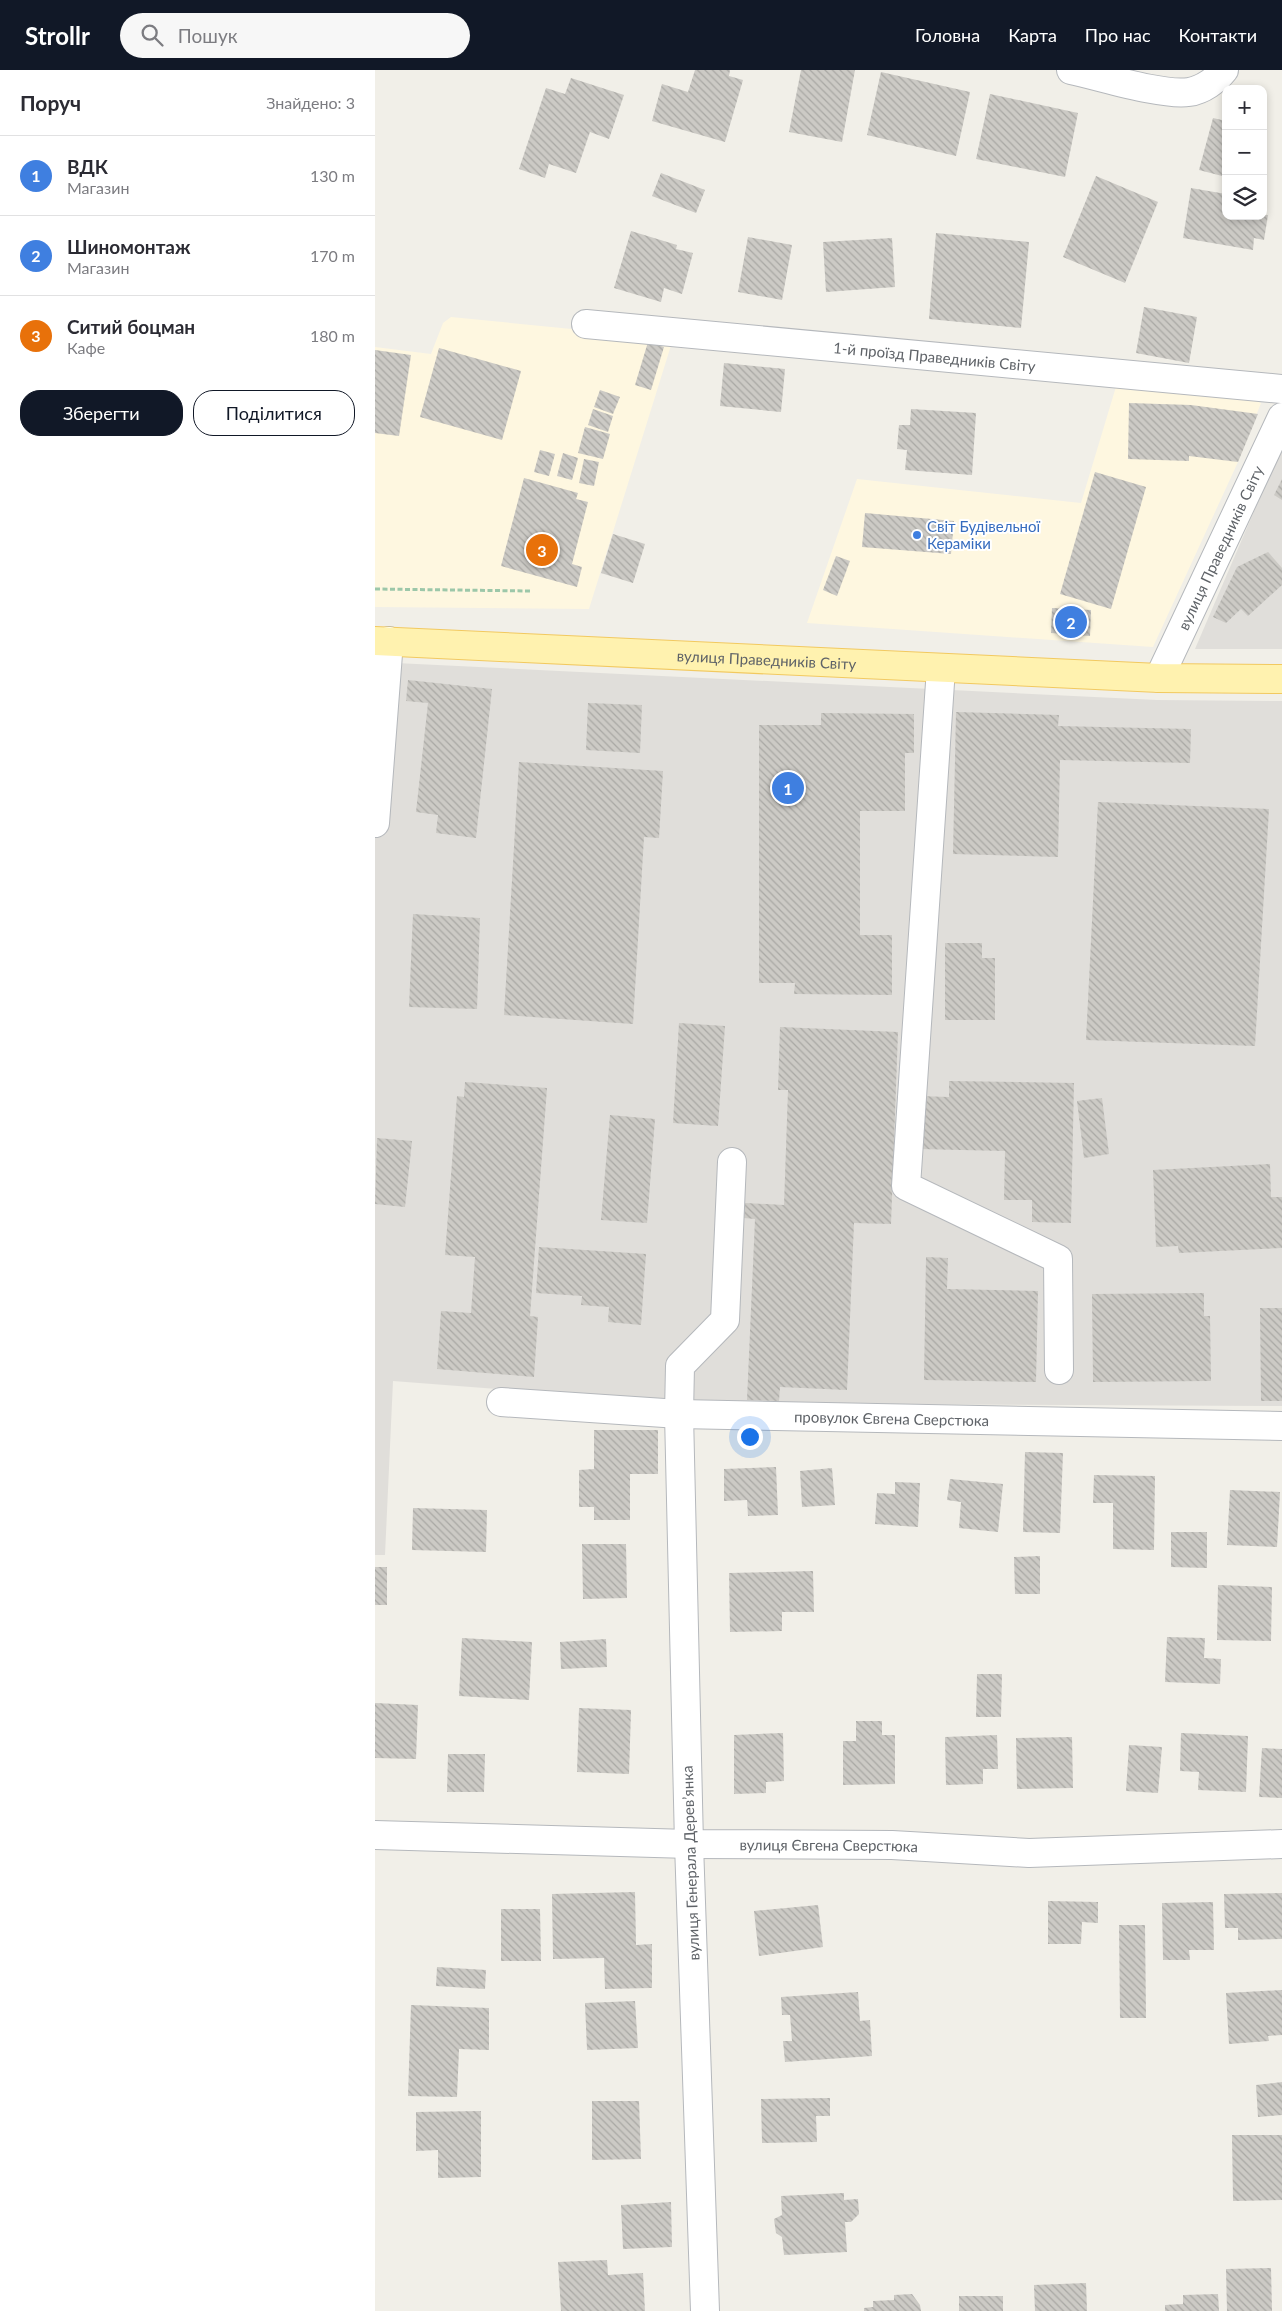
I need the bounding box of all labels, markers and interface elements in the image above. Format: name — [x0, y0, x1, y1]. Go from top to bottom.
search box — [120, 13, 470, 58]
text: Strollr — [25, 21, 90, 50]
icon: search — [138, 21, 166, 49]
text: Пошук — [178, 24, 238, 47]
text: Головна — [915, 24, 980, 46]
text: Карта — [1008, 24, 1057, 46]
text: Про нас — [1085, 24, 1151, 46]
text: Контакти — [1179, 24, 1257, 46]
map controls — [1222, 85, 1267, 220]
button: + — [1222, 85, 1267, 130]
text: Поруч — [20, 90, 81, 115]
text: Знайдено: 3 — [266, 93, 355, 112]
button: − — [1222, 130, 1267, 175]
text: ВДК — [67, 155, 108, 178]
text: 1 — [31, 166, 41, 185]
text: 130 m — [310, 166, 355, 185]
button: layers — [1222, 175, 1267, 220]
text: Магазин — [67, 178, 129, 197]
text: Шиномонтаж — [67, 235, 191, 258]
text: 2 — [31, 246, 41, 265]
text: 170 m — [310, 246, 355, 265]
text: Магазин — [67, 258, 129, 277]
text: Ситий боцман — [67, 315, 195, 338]
text: 3 — [31, 326, 41, 345]
text: 180 m — [310, 326, 355, 345]
text: Кафе — [67, 338, 105, 357]
street label: 1-й проїзд Праведників Світу — [833, 338, 1037, 375]
button: Зберегти — [20, 390, 183, 436]
button: Поділитися — [193, 390, 355, 436]
street label: вулиця Праведників Світу — [1174, 462, 1267, 633]
place label: Світ Будівельної Кераміки — [927, 517, 1041, 552]
marker: Світ Будівельної Кераміки — [911, 529, 923, 541]
pin: 3 — [526, 531, 558, 569]
pin: 2 — [1055, 603, 1087, 641]
street label: вулиця Праведників Світу — [676, 646, 857, 673]
pin: 1 — [772, 769, 804, 807]
street label: провулок Євгена Сверстюка — [794, 1407, 989, 1429]
your location — [737, 1424, 763, 1450]
street label: вулиця Генерала Деревʼянка — [678, 1765, 702, 1961]
street label: вулиця Євгена Сверстюка — [740, 1835, 919, 1856]

